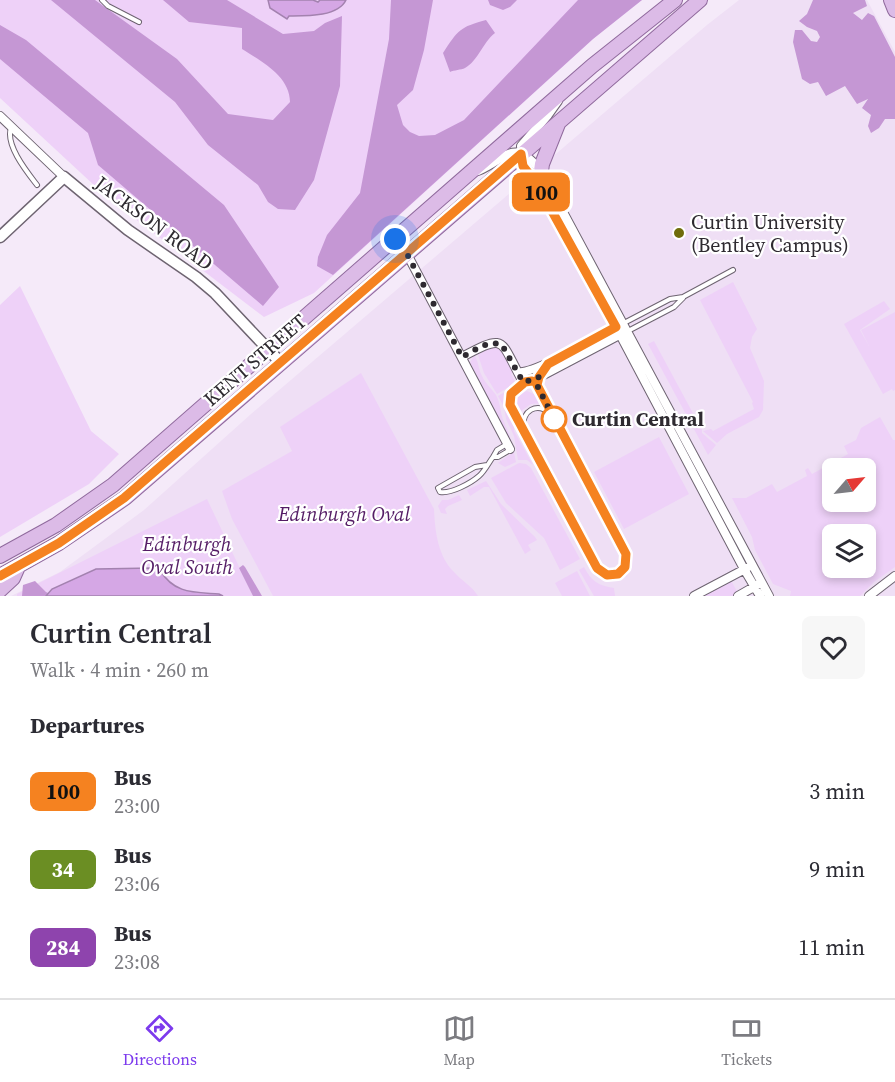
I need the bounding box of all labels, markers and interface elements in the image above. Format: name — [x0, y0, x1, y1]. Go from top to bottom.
street label: JACKSON ROAD — [88, 169, 219, 277]
line badge: 100 — [506, 172, 576, 212]
text: 100 — [524, 178, 558, 207]
place label: Curtin University (Bentley Campus) — [691, 208, 849, 259]
your location — [380, 224, 410, 254]
marker: Curtin University (Bentley Campus) — [672, 226, 686, 240]
street label: KENT STREET — [198, 308, 312, 412]
place label: Curtin Central — [572, 405, 704, 433]
marker: Curtin Central — [541, 406, 567, 432]
north arrow — [822, 458, 876, 512]
map controls — [822, 458, 876, 578]
park label: Edinburgh Oval — [277, 500, 411, 528]
button: layers — [822, 524, 876, 578]
park label: Edinburgh Oval South — [141, 530, 233, 581]
text: Curtin Central — [30, 614, 212, 652]
button: heart — [802, 616, 865, 679]
text: Walk · 4 min · 260 m — [30, 656, 209, 684]
text: Departures — [30, 710, 144, 740]
text: Bus — [114, 762, 151, 792]
text: 3 min — [809, 776, 865, 806]
text: 100 — [46, 777, 80, 806]
text: 23:00 — [114, 792, 160, 820]
text: Bus — [114, 840, 151, 870]
text: 9 min — [809, 854, 865, 884]
text: 34 — [52, 855, 74, 884]
text: 23:06 — [114, 870, 160, 898]
text: Bus — [114, 918, 151, 948]
text: 11 min — [798, 932, 865, 962]
text: 284 — [46, 933, 80, 962]
text: 23:08 — [114, 948, 160, 976]
tab: Directions — [123, 1012, 197, 1070]
tab: Map — [443, 1012, 476, 1070]
tab: Tickets — [721, 1012, 772, 1070]

